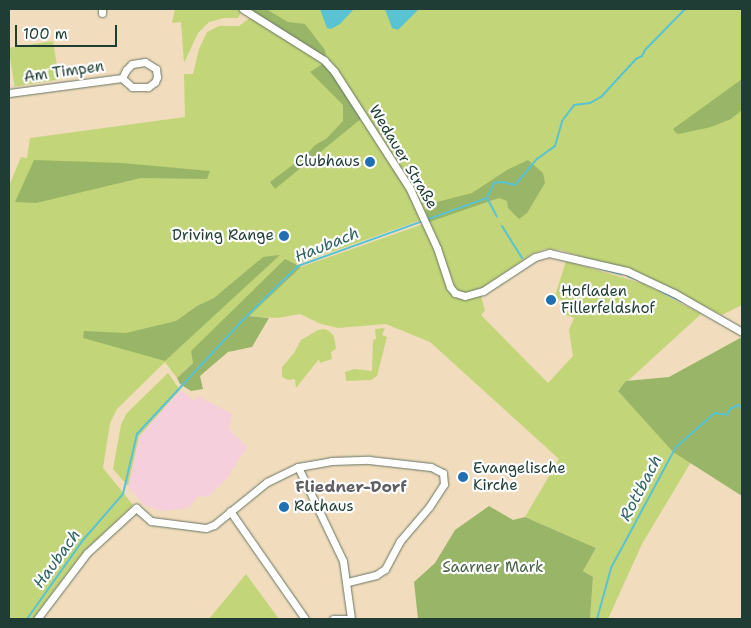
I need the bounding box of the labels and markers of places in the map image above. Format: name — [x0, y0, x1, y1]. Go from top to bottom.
place label: Clubhaus — [295, 153, 360, 171]
marker: Clubhaus — [364, 156, 376, 168]
place label: Driving Range — [172, 227, 274, 245]
marker: Driving Range — [278, 230, 290, 242]
place label: Hofladen Fillerfeldshof — [561, 282, 655, 317]
marker: Hofladen Fillerfeldshof — [545, 294, 557, 306]
place label: Evangelische Kirche — [473, 459, 566, 494]
marker: Evangelische Kirche — [457, 471, 469, 483]
place label: Rathaus — [294, 498, 354, 516]
marker: Rathaus — [278, 501, 290, 513]

